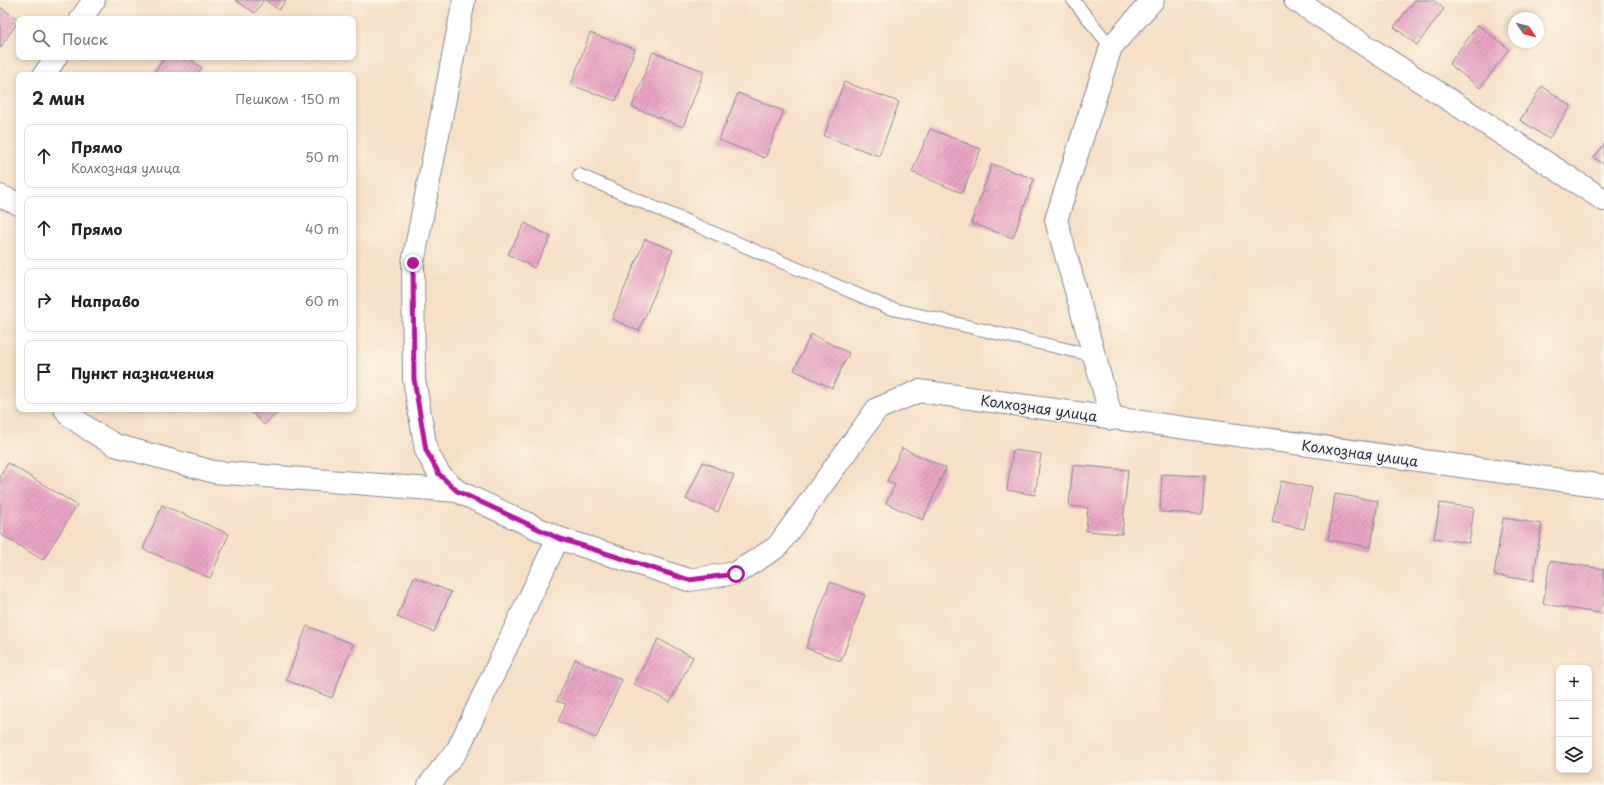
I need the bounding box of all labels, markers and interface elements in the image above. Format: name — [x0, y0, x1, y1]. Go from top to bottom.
north arrow — [1508, 12, 1544, 48]
search box — [16, 16, 356, 60]
icon: search — [30, 27, 52, 49]
text: Поиск — [62, 27, 108, 50]
text: 2 мин — [32, 85, 85, 111]
text: Пешком · 150 m — [235, 89, 340, 108]
text: Прямо — [71, 135, 122, 158]
icon: ahead — [33, 145, 55, 167]
text: 50 m — [305, 147, 339, 166]
text: Колхозная улица — [71, 158, 180, 177]
icon: ahead — [33, 217, 55, 239]
text: Прямо — [71, 217, 122, 240]
text: 40 m — [305, 219, 339, 238]
route end — [404, 254, 422, 272]
icon: right — [33, 289, 55, 311]
text: Направо — [71, 289, 140, 312]
text: 60 m — [305, 291, 339, 310]
icon: arrive — [33, 361, 55, 383]
text: Пункт назначения — [71, 361, 214, 384]
street label: Колхозная улица — [979, 389, 1099, 427]
street label: Колхозная улица — [1300, 434, 1420, 472]
route start — [727, 565, 745, 583]
map controls — [1556, 665, 1592, 773]
button: + — [1556, 665, 1592, 701]
button: − — [1556, 701, 1592, 737]
button: layers — [1556, 737, 1592, 773]

